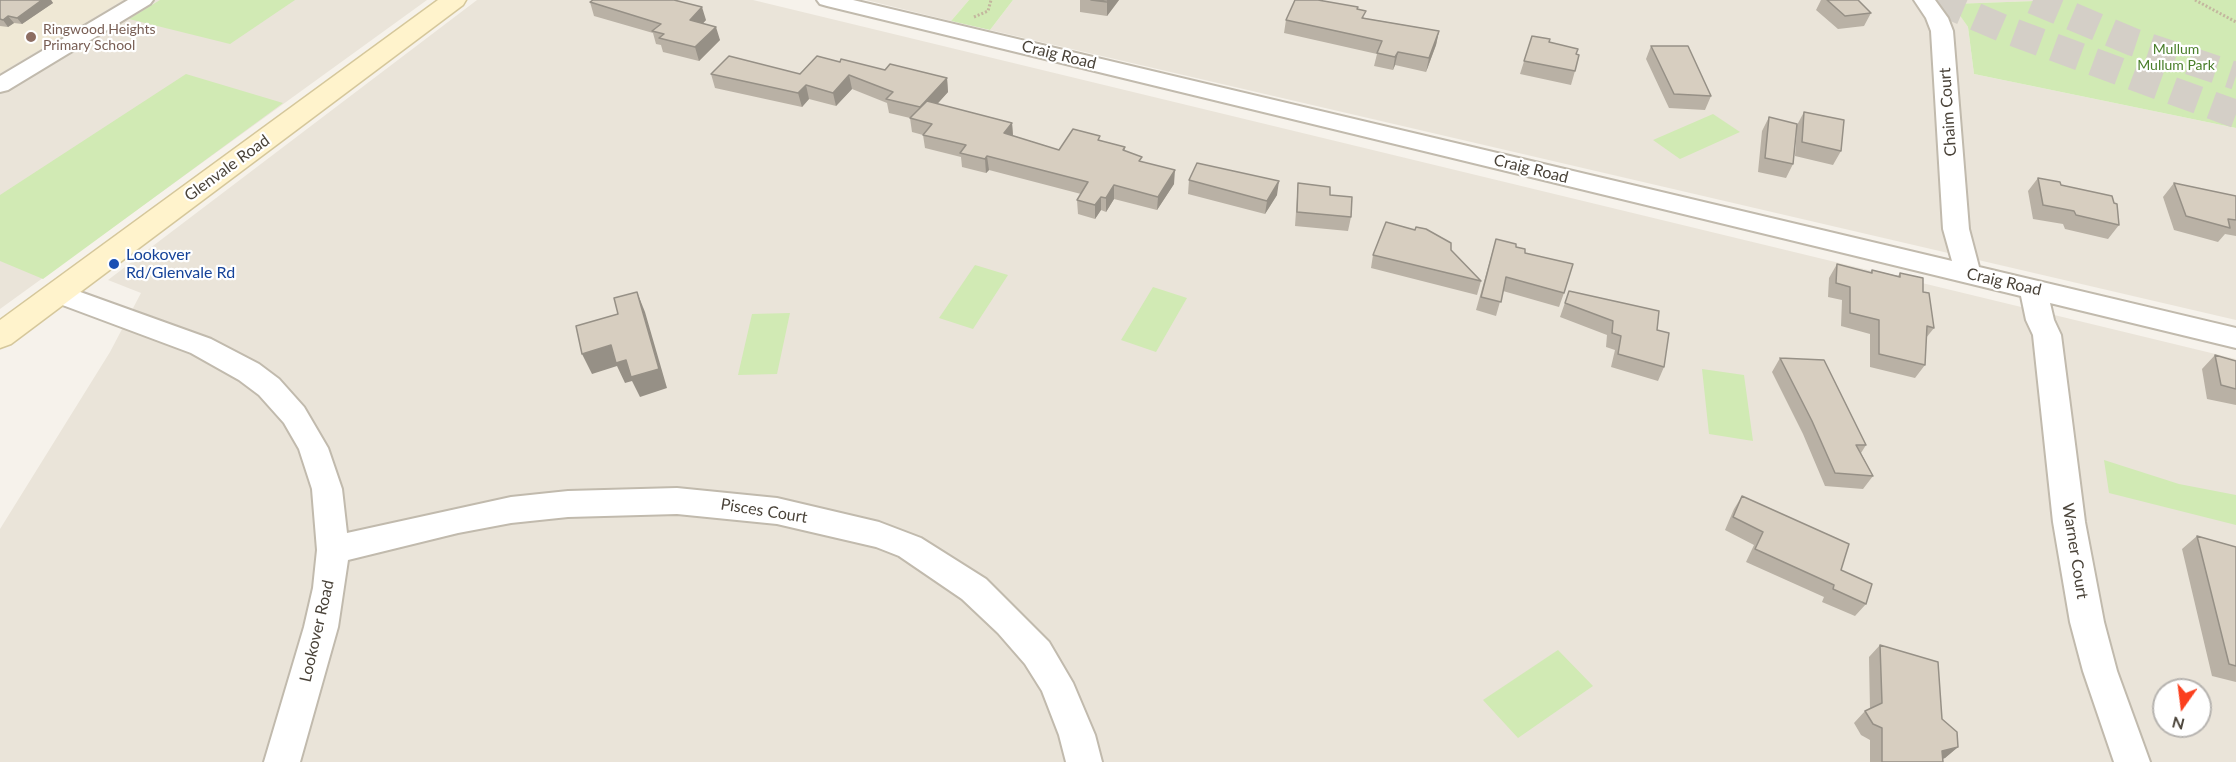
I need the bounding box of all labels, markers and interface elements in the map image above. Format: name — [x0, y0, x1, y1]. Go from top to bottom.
place label: Ringwood Heights Primary School — [43, 21, 156, 54]
marker: Ringwood Heights Primary School — [24, 30, 38, 44]
street label: Craig Road — [1020, 36, 1098, 74]
park label: Mullum Mullum Park — [2137, 41, 2215, 74]
street label: Chaim Court — [1935, 67, 1961, 157]
street label: Glenvale Road — [181, 131, 273, 205]
street label: Craig Road — [1492, 150, 1570, 188]
place label: Lookover Rd/Glenvale Rd — [126, 245, 235, 283]
marker: Lookover Rd/Glenvale Rd — [107, 257, 121, 271]
street label: Craig Road — [1965, 264, 2043, 300]
street label: Pisces Court — [719, 495, 809, 527]
street label: Warner Court — [2058, 502, 2092, 600]
street label: Lookover Road — [296, 578, 338, 684]
north arrow — [2152, 678, 2212, 738]
text: N — [2170, 713, 2186, 735]

